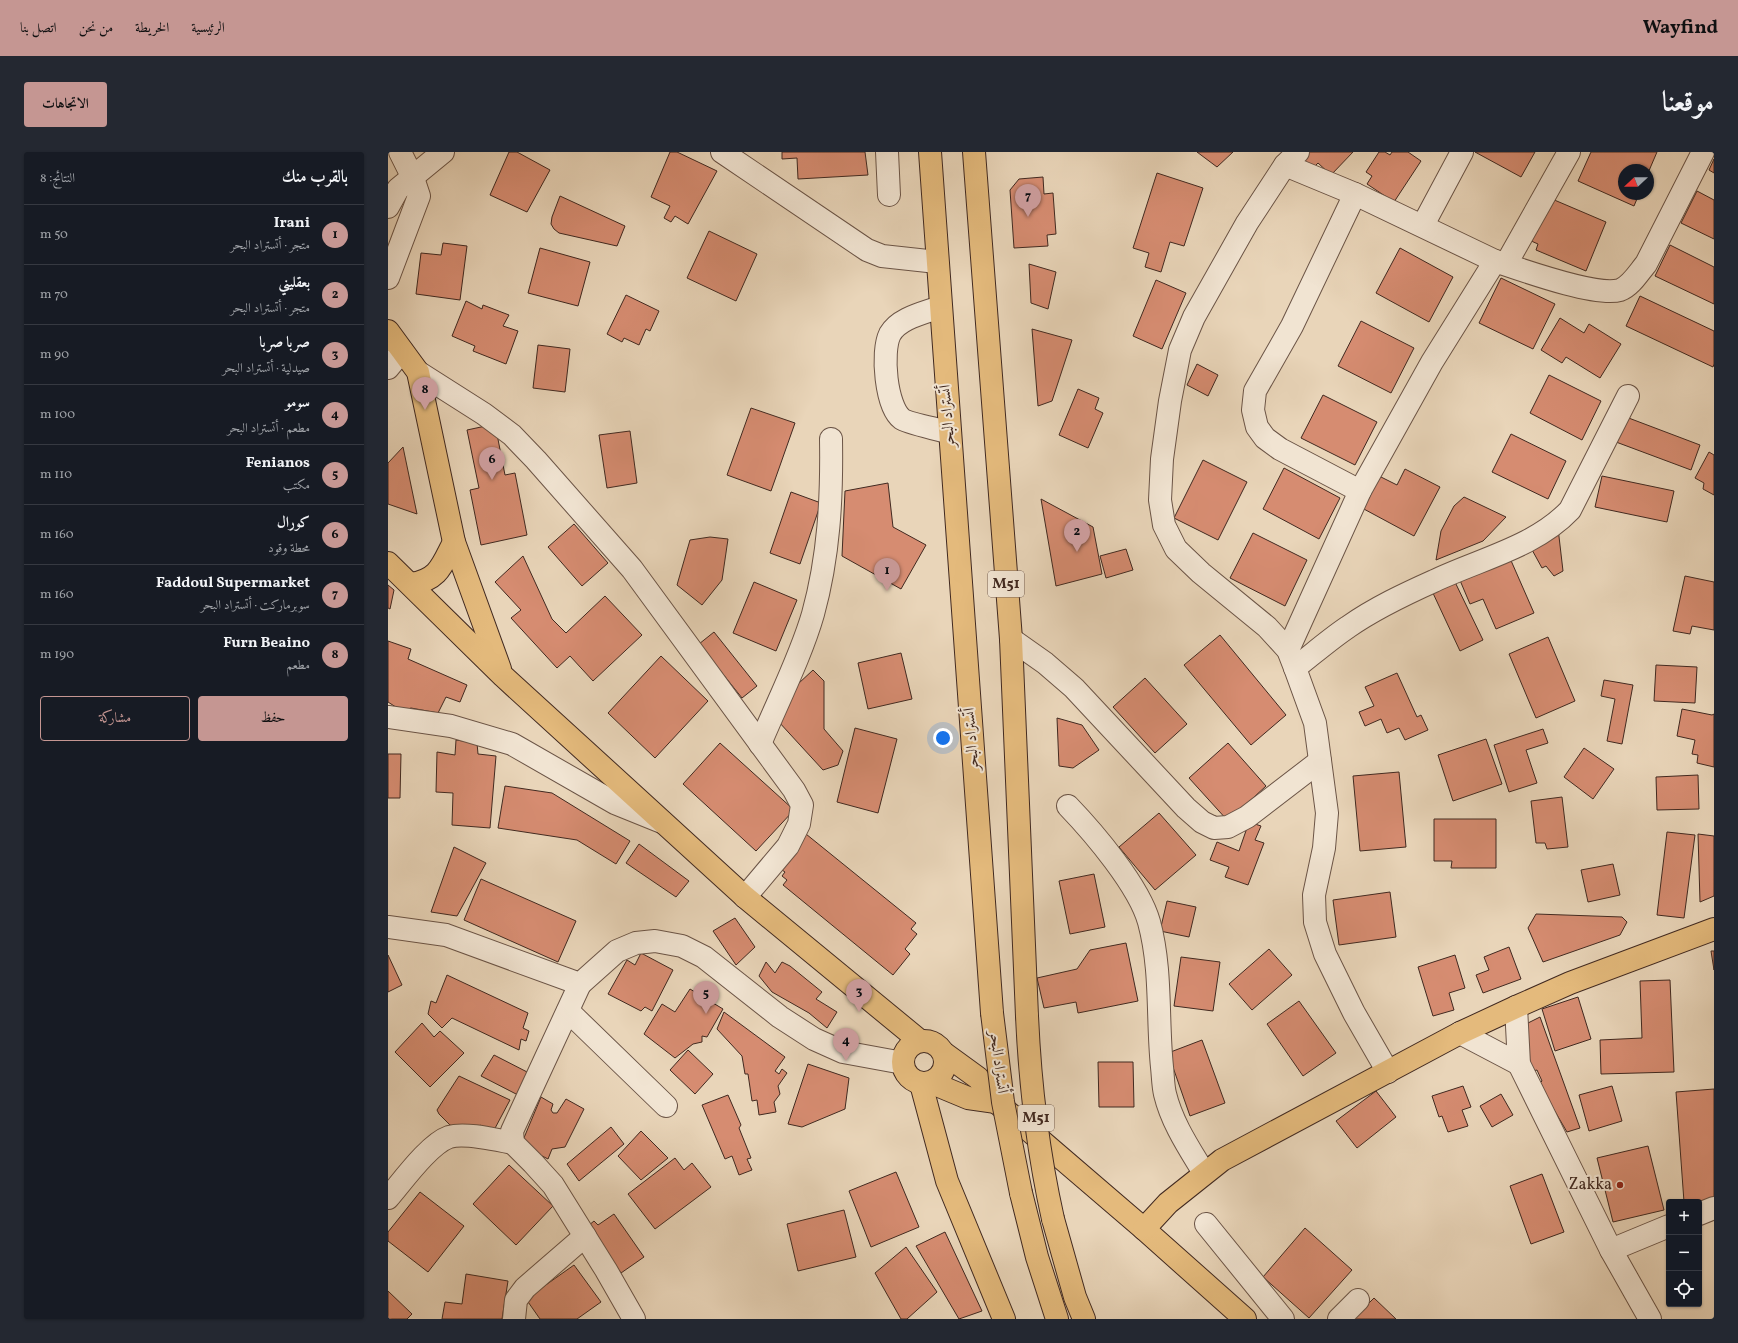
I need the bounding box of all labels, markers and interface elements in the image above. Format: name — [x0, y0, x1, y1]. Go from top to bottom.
text: Wayfind — [1643, 15, 1718, 41]
text: اتصل بنا — [20, 19, 57, 38]
text: من نحن — [79, 19, 113, 38]
text: الخريطة — [135, 19, 169, 38]
text: الرئيسية — [191, 19, 225, 38]
button: الاتجاهات — [24, 82, 107, 127]
text: موقعنا — [1662, 84, 1714, 123]
north arrow — [1618, 164, 1654, 200]
text: بالقرب منك — [282, 166, 348, 189]
text: النتائج: 8 — [40, 170, 75, 188]
pin: 7 — [1015, 184, 1041, 217]
text: Irani — [274, 213, 310, 234]
text: 50 m — [40, 226, 68, 244]
text: 1 — [332, 226, 338, 244]
text: متجر · أتستراد البحر — [230, 237, 310, 255]
text: بعقليني — [278, 273, 310, 294]
text: 70 m — [40, 286, 68, 304]
text: 2 — [332, 286, 338, 304]
text: متجر · أتستراد البحر — [230, 300, 310, 318]
text: صربا صربا — [259, 333, 310, 354]
text: 90 m — [40, 346, 69, 364]
text: 3 — [332, 346, 338, 364]
text: صيدلية · أتستراد البحر — [222, 360, 310, 378]
pin: 8 — [412, 377, 438, 410]
street label: أتستراد البحر — [933, 383, 961, 450]
text: سومو — [285, 393, 310, 414]
text: 100 m — [40, 406, 75, 424]
text: 4 — [331, 406, 339, 424]
text: مطعم · أتستراد البحر — [227, 420, 310, 438]
pin: 6 — [479, 447, 505, 480]
text: Fenianos — [246, 453, 310, 474]
text: 110 m — [40, 466, 72, 484]
text: 5 — [332, 466, 338, 484]
text: مكتب — [283, 477, 310, 495]
text: كورال — [277, 513, 310, 534]
pin: 2 — [1064, 519, 1090, 552]
text: 160 m — [40, 526, 74, 544]
text: 6 — [331, 526, 339, 544]
text: محطة وقود — [268, 540, 310, 558]
pin: 1 — [874, 558, 900, 591]
road number: M51 — [988, 571, 1024, 597]
text: Faddoul Supermarket — [156, 573, 310, 594]
text: 160 m — [40, 586, 74, 604]
text: 7 — [332, 586, 338, 604]
text: سوبرماركت · أتستراد البحر — [200, 597, 310, 615]
text: Furn Beaino — [223, 633, 310, 654]
text: 190 m — [40, 646, 74, 664]
text: 8 — [331, 646, 339, 664]
text: مطعم — [286, 657, 310, 675]
button: مشاركة — [40, 696, 190, 741]
button: حفظ — [198, 696, 348, 741]
street label: أتستراد البحر — [957, 706, 985, 773]
your location — [933, 728, 953, 748]
pin: 3 — [846, 979, 872, 1012]
pin: 5 — [693, 981, 719, 1014]
street label: أتستراد البحر — [983, 1027, 1015, 1095]
pin: 4 — [833, 1028, 859, 1061]
road number: M51 — [1018, 1105, 1054, 1131]
place label: Zakka — [1569, 1174, 1612, 1196]
marker: Zakka — [1615, 1180, 1625, 1190]
map controls — [1666, 1199, 1702, 1307]
button: + — [1666, 1199, 1702, 1235]
button: − — [1666, 1235, 1702, 1271]
button: locate — [1666, 1271, 1702, 1307]

